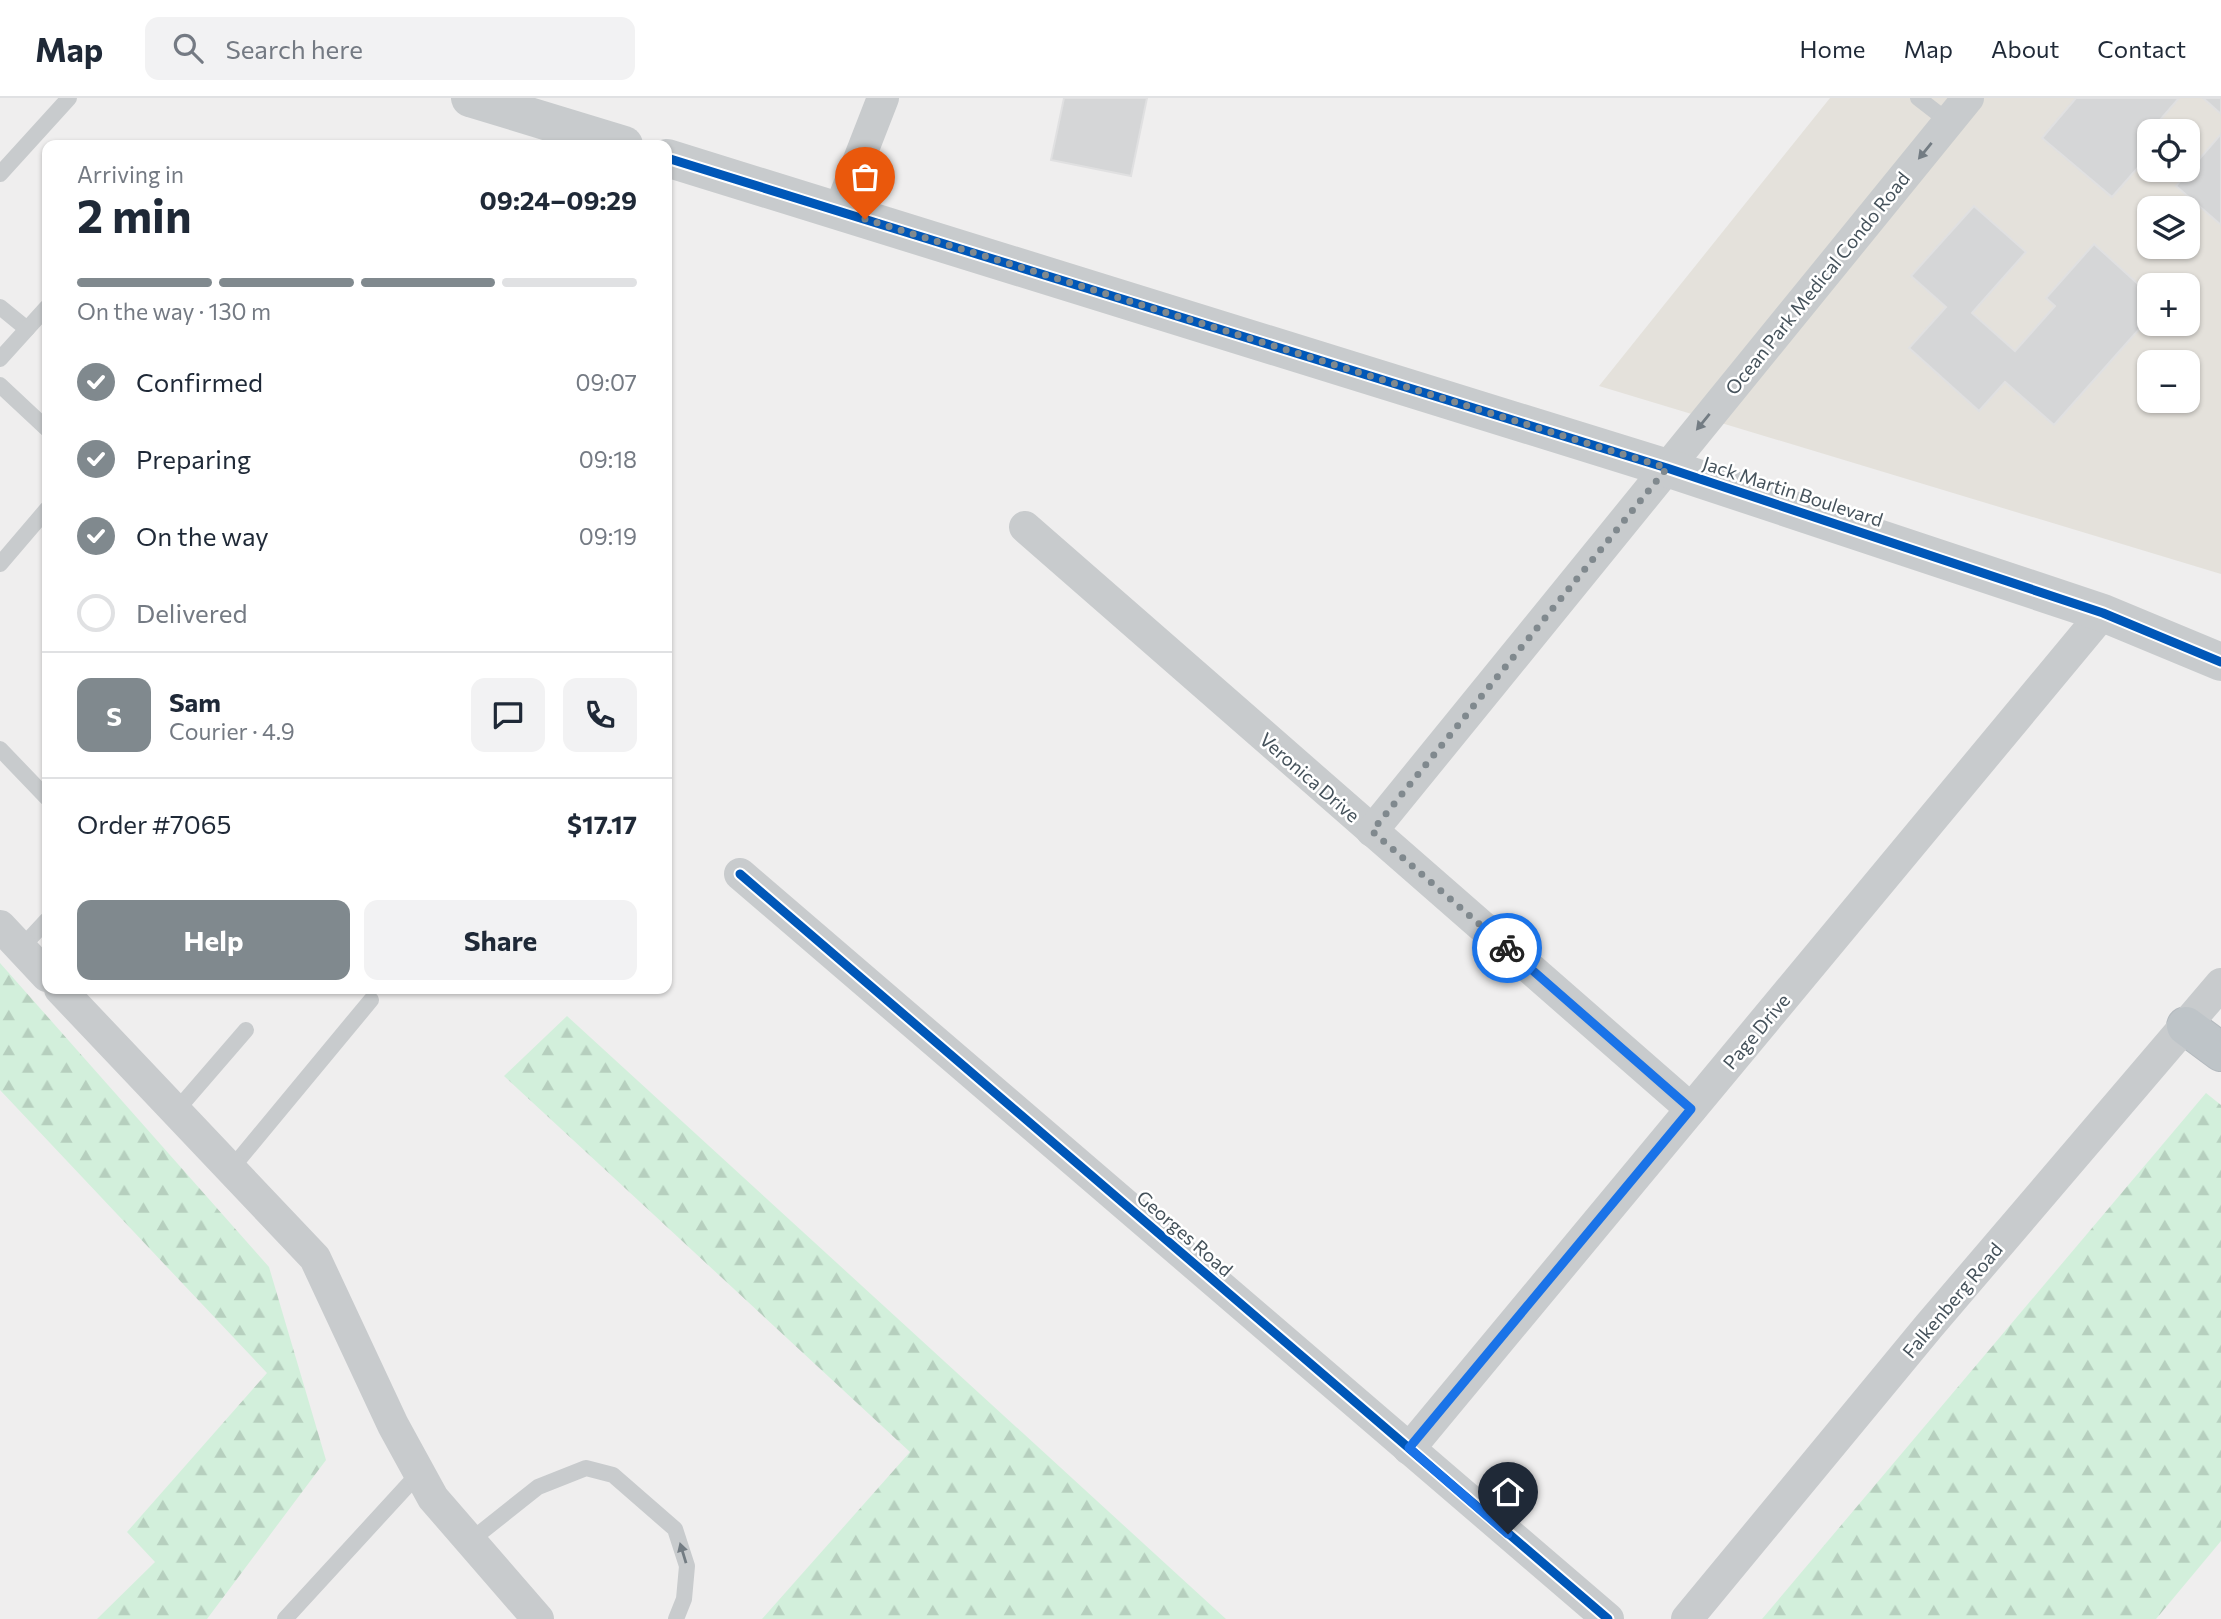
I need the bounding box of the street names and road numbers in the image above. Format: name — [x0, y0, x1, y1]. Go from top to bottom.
street label: Ocean Park Medical Condo Road — [1720, 167, 1914, 399]
street label: Jack Martin Boulevard — [1700, 451, 1886, 531]
street label: Veronica Drive — [1255, 727, 1365, 827]
street label: Page Drive — [1718, 989, 1794, 1073]
street label: Georges Road — [1132, 1185, 1238, 1281]
street label: Falkenberg Road — [1897, 1238, 2007, 1362]

